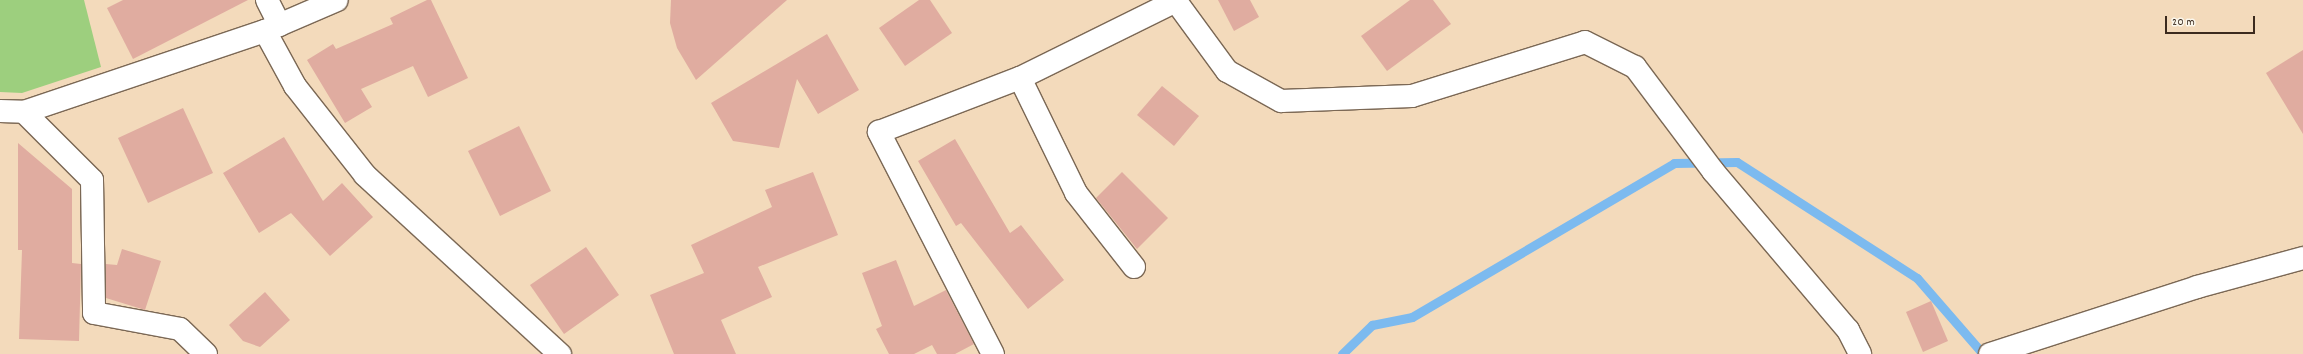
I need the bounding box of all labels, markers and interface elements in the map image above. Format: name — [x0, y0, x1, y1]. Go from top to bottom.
scale bar — [2167, 8, 2257, 34]
text: 20 m — [2172, 14, 2195, 31]

